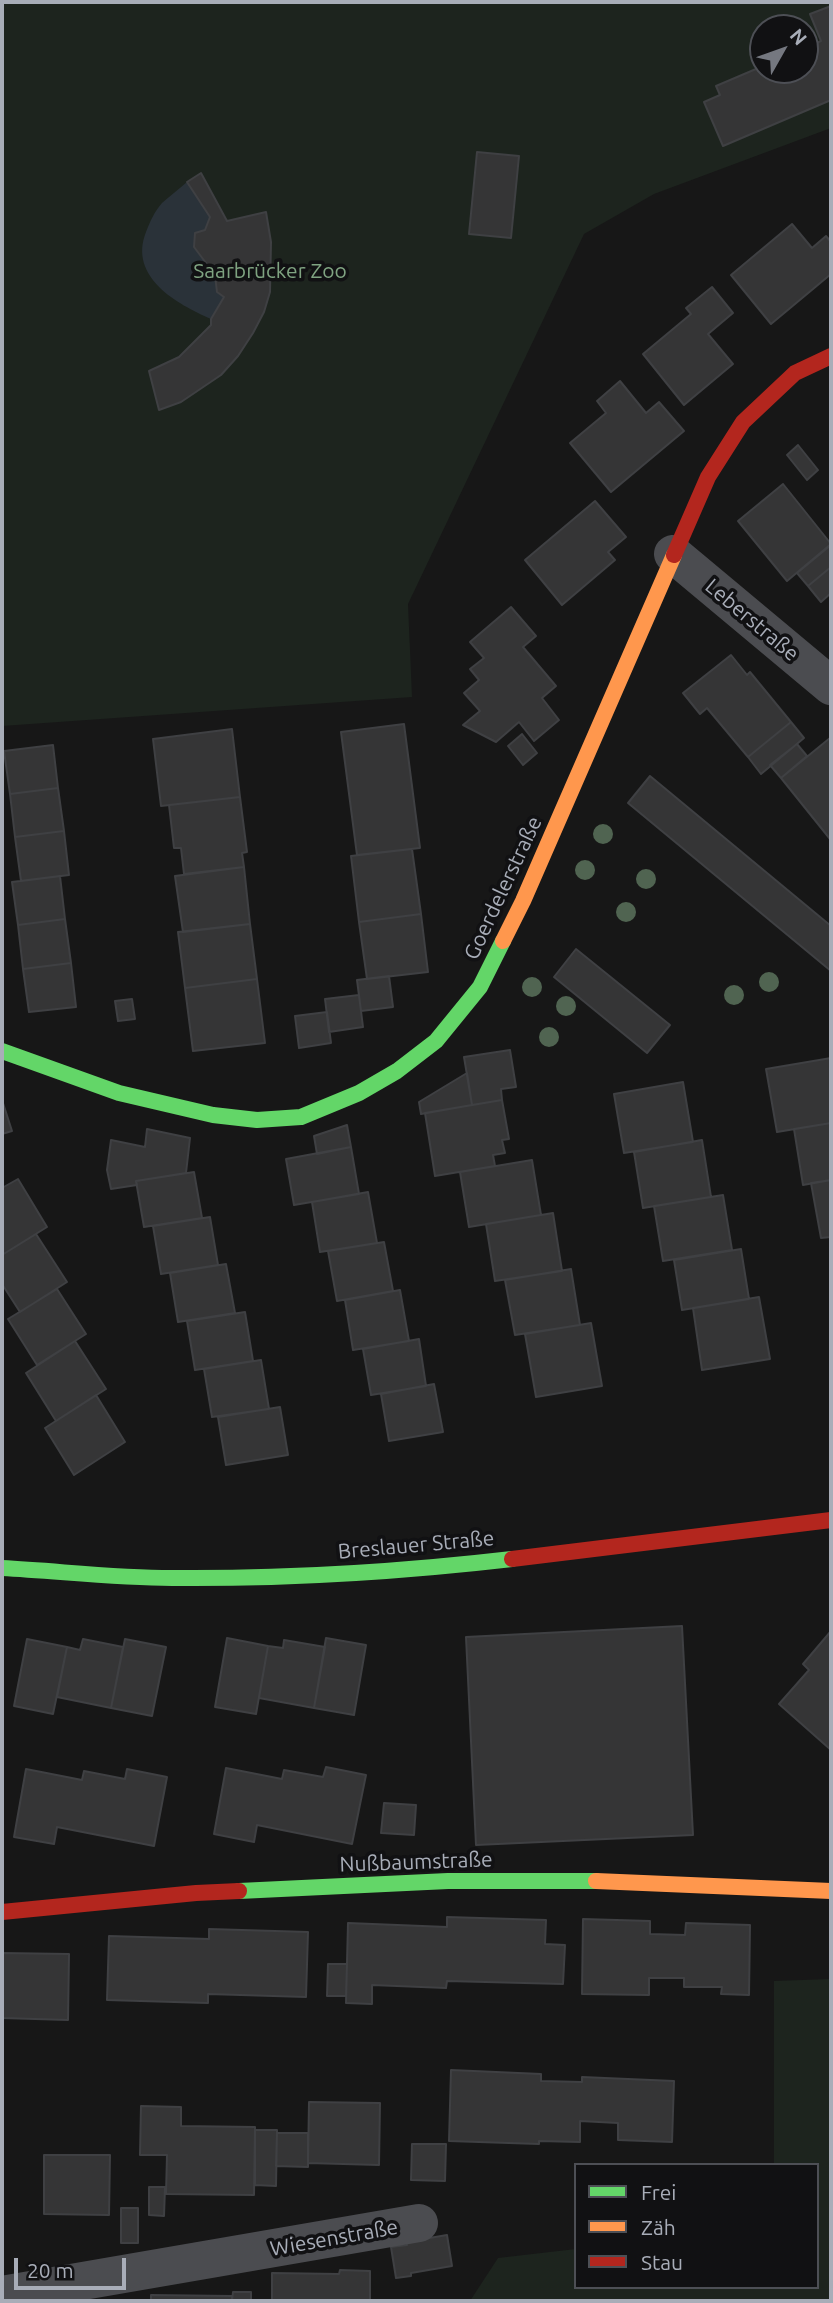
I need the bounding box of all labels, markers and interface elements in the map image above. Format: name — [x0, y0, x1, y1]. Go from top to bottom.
north arrow — [749, 14, 819, 84]
text: N — [786, 24, 812, 49]
park label: Saarbrücker Zoo — [193, 258, 347, 284]
street label: Leberstraße — [700, 574, 804, 666]
street label: Goerdelerstraße — [459, 812, 547, 964]
street label: Breslauer Straße — [337, 1526, 495, 1564]
street label: Nußbaumstraße — [339, 1847, 493, 1877]
legend — [574, 2163, 819, 2289]
text: Frei — [641, 2180, 676, 2204]
street label: Wiesenstraße — [268, 2214, 400, 2262]
text: Zäh — [641, 2215, 676, 2239]
scale bar — [18, 2244, 130, 2288]
text: Stau — [641, 2250, 683, 2274]
text: 20 m — [27, 2258, 74, 2282]

